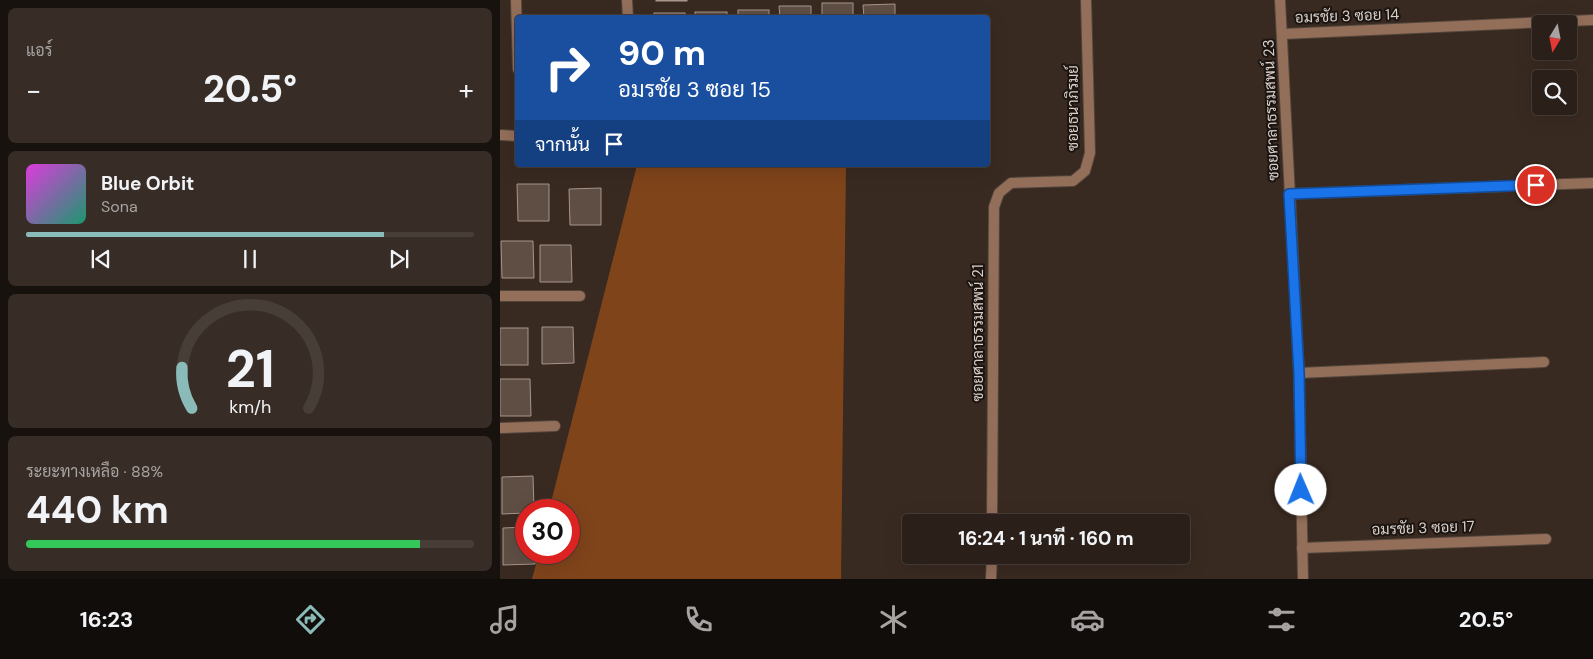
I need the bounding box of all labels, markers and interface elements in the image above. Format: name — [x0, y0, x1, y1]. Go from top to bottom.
street label: อมรชัย 3 ซอย 14 — [1295, 4, 1399, 28]
north arrow — [1532, 15, 1578, 60]
map controls — [1532, 15, 1577, 115]
text: 90 m — [618, 30, 706, 76]
icon: right — [535, 35, 600, 100]
street label: ซอยศาลาธรรมสพน์ 23 — [1259, 39, 1283, 181]
text: แอร์ — [26, 40, 52, 61]
text: 20.5° — [203, 64, 297, 114]
street label: ซอยธนาภิรมย์ — [1063, 65, 1083, 151]
button: search — [1532, 70, 1577, 115]
text: − — [26, 72, 41, 109]
text: + — [459, 72, 474, 109]
text: อมรชัย 3 ซอย 15 — [618, 75, 771, 104]
icon: arrive — [600, 130, 628, 158]
text: จากนั้น — [535, 132, 590, 157]
pin — [1515, 164, 1557, 206]
text: Blue Orbit — [101, 171, 194, 196]
icon: arrive — [1522, 171, 1550, 199]
text: Sona — [101, 196, 138, 217]
icon: previous — [87, 245, 115, 273]
icon: pause — [236, 245, 264, 273]
icon: next — [385, 245, 413, 273]
street label: ซอยศาลาธรรมสพน์ 21 — [968, 264, 988, 402]
text: 21 — [226, 335, 274, 403]
text: km/h — [229, 395, 271, 419]
text: ระยะทางเหลือ · 88% — [26, 461, 163, 482]
position arrow — [1274, 463, 1326, 515]
text: 440 km — [26, 485, 169, 535]
speed limit sign: 30 — [515, 499, 580, 564]
street label: อมรชัย 3 ซอย 17 — [1371, 516, 1475, 540]
text: 16:24 · 1 นาที · 160 m — [958, 526, 1134, 551]
icon: directions — [293, 602, 328, 637]
icon: music — [487, 602, 522, 637]
icon: phone — [681, 602, 716, 637]
icon: climate — [876, 602, 911, 637]
icon: car — [1070, 602, 1105, 637]
icon: filters — [1264, 602, 1299, 637]
text: 16:23 — [80, 605, 133, 634]
text: 20.5° — [1459, 605, 1513, 634]

